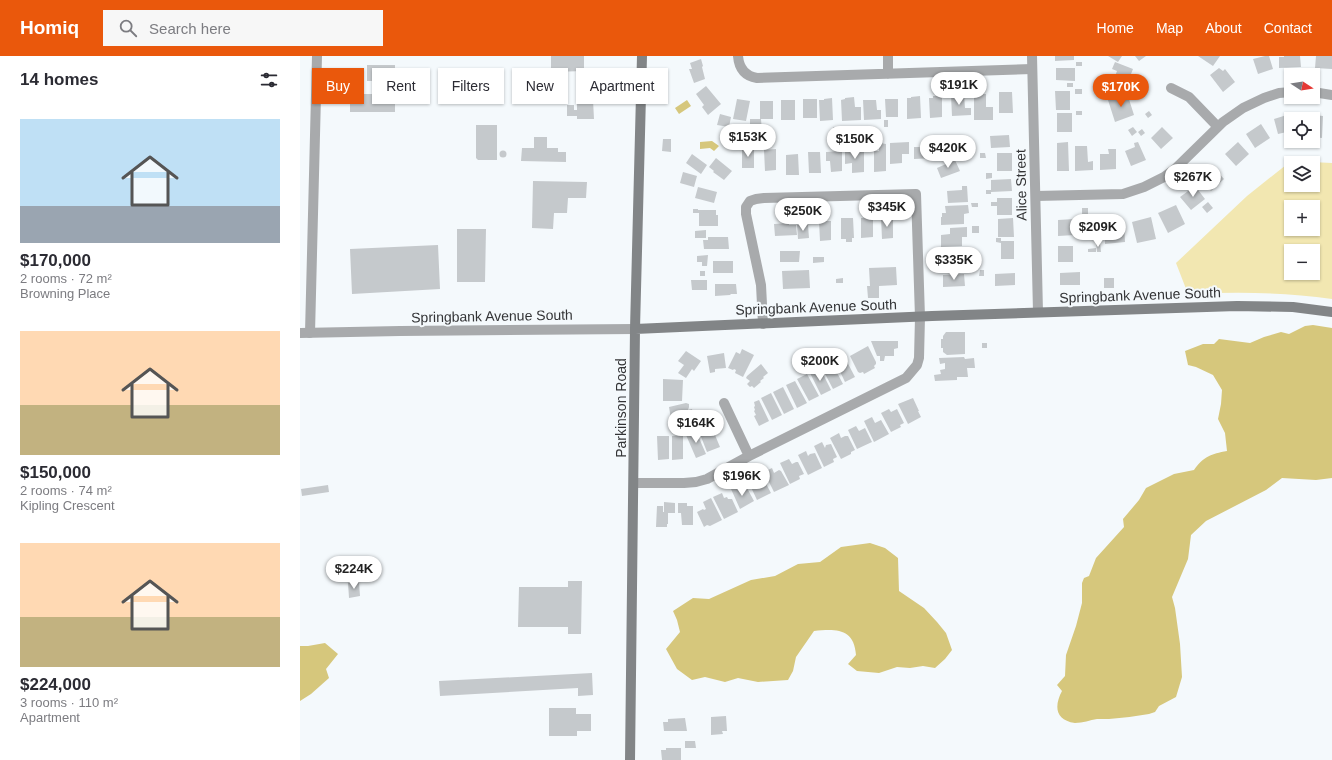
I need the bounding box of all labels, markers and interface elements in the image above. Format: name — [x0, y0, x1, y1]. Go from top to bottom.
search box — [103, 10, 383, 46]
text: Homiq — [20, 17, 79, 38]
icon: search — [117, 17, 139, 39]
text: Search here — [149, 20, 231, 37]
text: Home — [1097, 20, 1134, 36]
text: Map — [1156, 20, 1183, 36]
text: About — [1205, 20, 1242, 36]
text: Contact — [1264, 20, 1312, 36]
chip: Buy — [312, 68, 364, 104]
chip: Rent — [372, 68, 430, 104]
chip: Filters — [438, 68, 504, 104]
chip: New — [512, 68, 568, 104]
chip: Apartment — [576, 68, 668, 104]
north arrow — [1284, 68, 1320, 104]
map controls — [1284, 68, 1320, 280]
icon: filters — [258, 69, 280, 91]
text: 14 homes — [20, 70, 98, 89]
pin: $191K — [931, 72, 987, 106]
pin: $170K — [1093, 74, 1149, 108]
text: $191K — [940, 77, 978, 92]
text: $170K — [1102, 79, 1140, 94]
button: locate — [1284, 112, 1320, 148]
pin: $153K — [720, 124, 776, 158]
pin: $150K — [827, 126, 883, 160]
text: $153K — [729, 129, 767, 144]
text: $150K — [836, 131, 874, 146]
pin: $420K — [920, 135, 976, 169]
text: $420K — [929, 140, 967, 155]
icon: home — [114, 145, 186, 217]
street label: Alice Street — [1012, 149, 1030, 221]
button: layers — [1284, 156, 1320, 192]
pin: $267K — [1165, 164, 1221, 198]
text: $267K — [1174, 169, 1212, 184]
pin: $345K — [859, 194, 915, 228]
pin: $250K — [775, 198, 831, 232]
text: $345K — [868, 199, 906, 214]
button: + — [1284, 200, 1320, 236]
text: $250K — [784, 203, 822, 218]
pin: $209K — [1070, 214, 1126, 248]
text: $209K — [1079, 219, 1117, 234]
button: − — [1284, 244, 1320, 280]
pin: $335K — [926, 247, 982, 281]
text: $170,000 — [20, 251, 91, 270]
text: $335K — [935, 252, 973, 267]
text: 2 rooms · 72 m² — [20, 271, 112, 286]
street label: Springbank Avenue South — [1059, 284, 1221, 306]
text: Browning Place — [20, 286, 110, 301]
street label: Springbank Avenue South — [735, 296, 897, 318]
street label: Springbank Avenue South — [411, 307, 573, 325]
pin: $200K — [792, 348, 848, 382]
text: $200K — [801, 353, 839, 368]
icon: home — [114, 357, 186, 429]
street label: Parkinson Road — [613, 358, 629, 458]
pin: $164K — [668, 410, 724, 444]
text: $164K — [677, 415, 715, 430]
text: $150,000 — [20, 463, 91, 482]
pin: $196K — [714, 463, 770, 497]
text: $196K — [723, 468, 761, 483]
text: 2 rooms · 74 m² — [20, 483, 112, 498]
text: Kipling Crescent — [20, 498, 115, 513]
pin: $224K — [326, 556, 382, 590]
text: $224K — [335, 561, 373, 576]
icon: home — [114, 569, 186, 641]
text: $224,000 — [20, 675, 91, 694]
text: 3 rooms · 110 m² — [20, 695, 118, 710]
text: Apartment — [20, 710, 80, 725]

